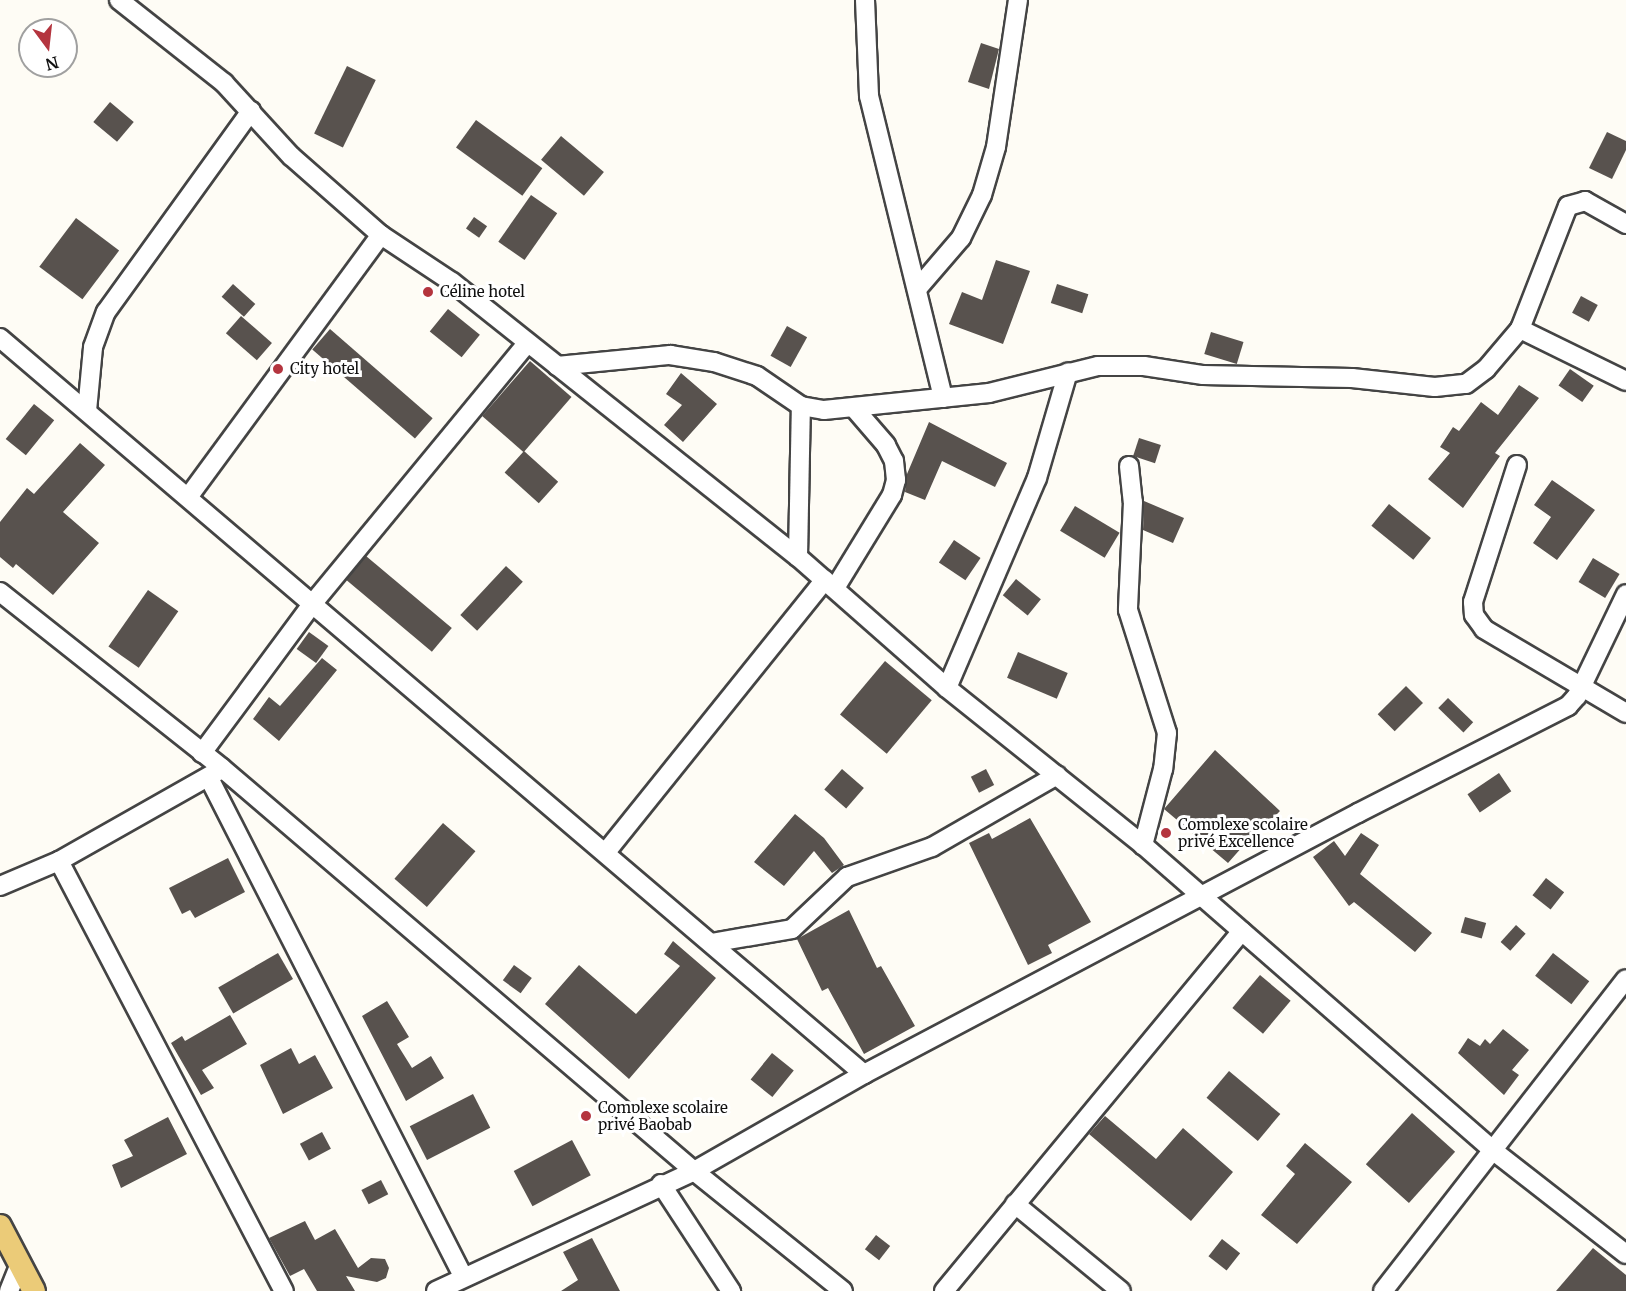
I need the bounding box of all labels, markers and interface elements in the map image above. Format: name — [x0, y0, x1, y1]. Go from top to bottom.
north arrow — [18, 18, 78, 78]
text: N — [43, 52, 61, 75]
place label: Céline hotel — [440, 283, 525, 301]
marker: Céline hotel — [421, 285, 435, 299]
place label: City hotel — [290, 360, 359, 378]
marker: City hotel — [271, 362, 285, 376]
place label: Complexe scolaire privé Excellence — [1178, 815, 1308, 850]
marker: Complexe scolaire privé Excellence — [1159, 826, 1173, 840]
place label: Complexe scolaire privé Baobab — [598, 1098, 728, 1133]
marker: Complexe scolaire privé Baobab — [579, 1109, 593, 1123]

